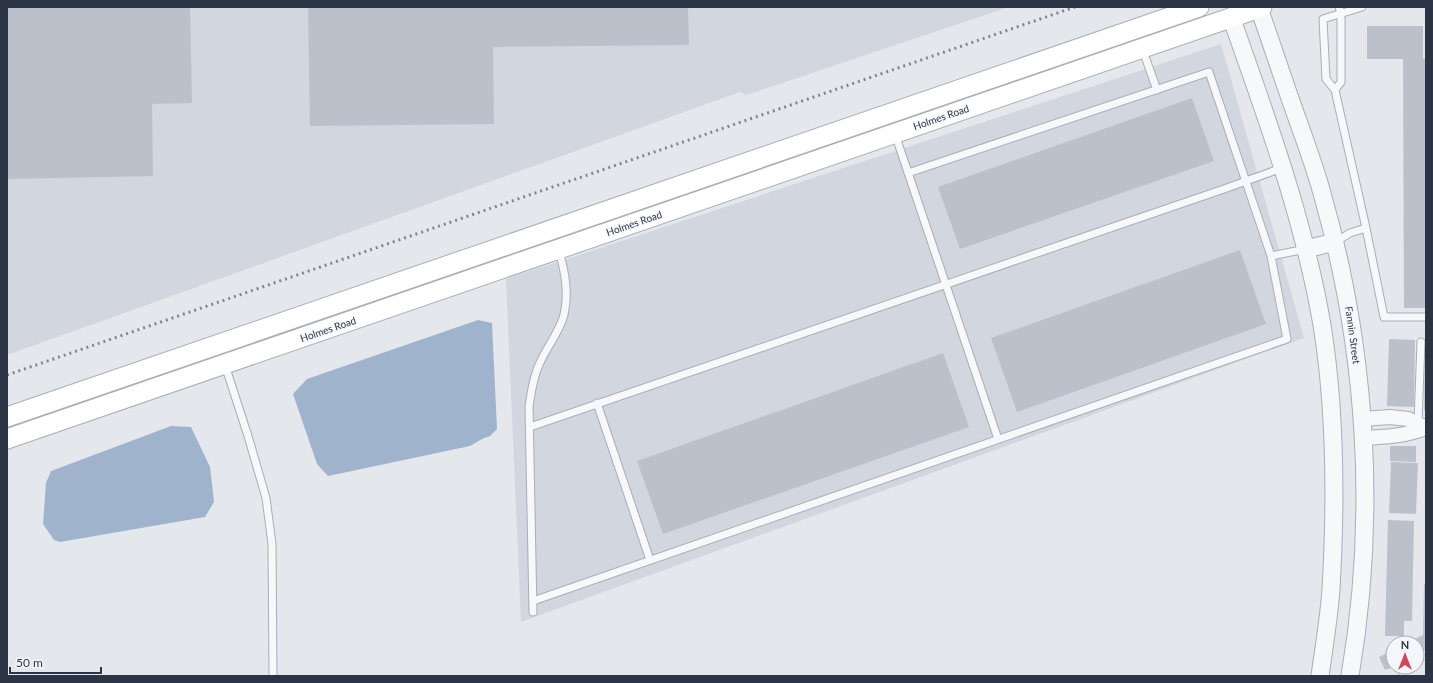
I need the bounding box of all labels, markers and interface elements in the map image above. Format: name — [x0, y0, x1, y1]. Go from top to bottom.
street label: Holmes Road — [912, 102, 970, 132]
street label: Holmes Road — [605, 208, 663, 238]
street label: Fannin Street — [1343, 305, 1363, 365]
street label: Holmes Road — [299, 314, 357, 344]
north arrow — [1385, 635, 1425, 675]
text: N — [1401, 638, 1409, 651]
scale bar — [10, 649, 101, 675]
text: 50 m — [16, 655, 43, 670]

